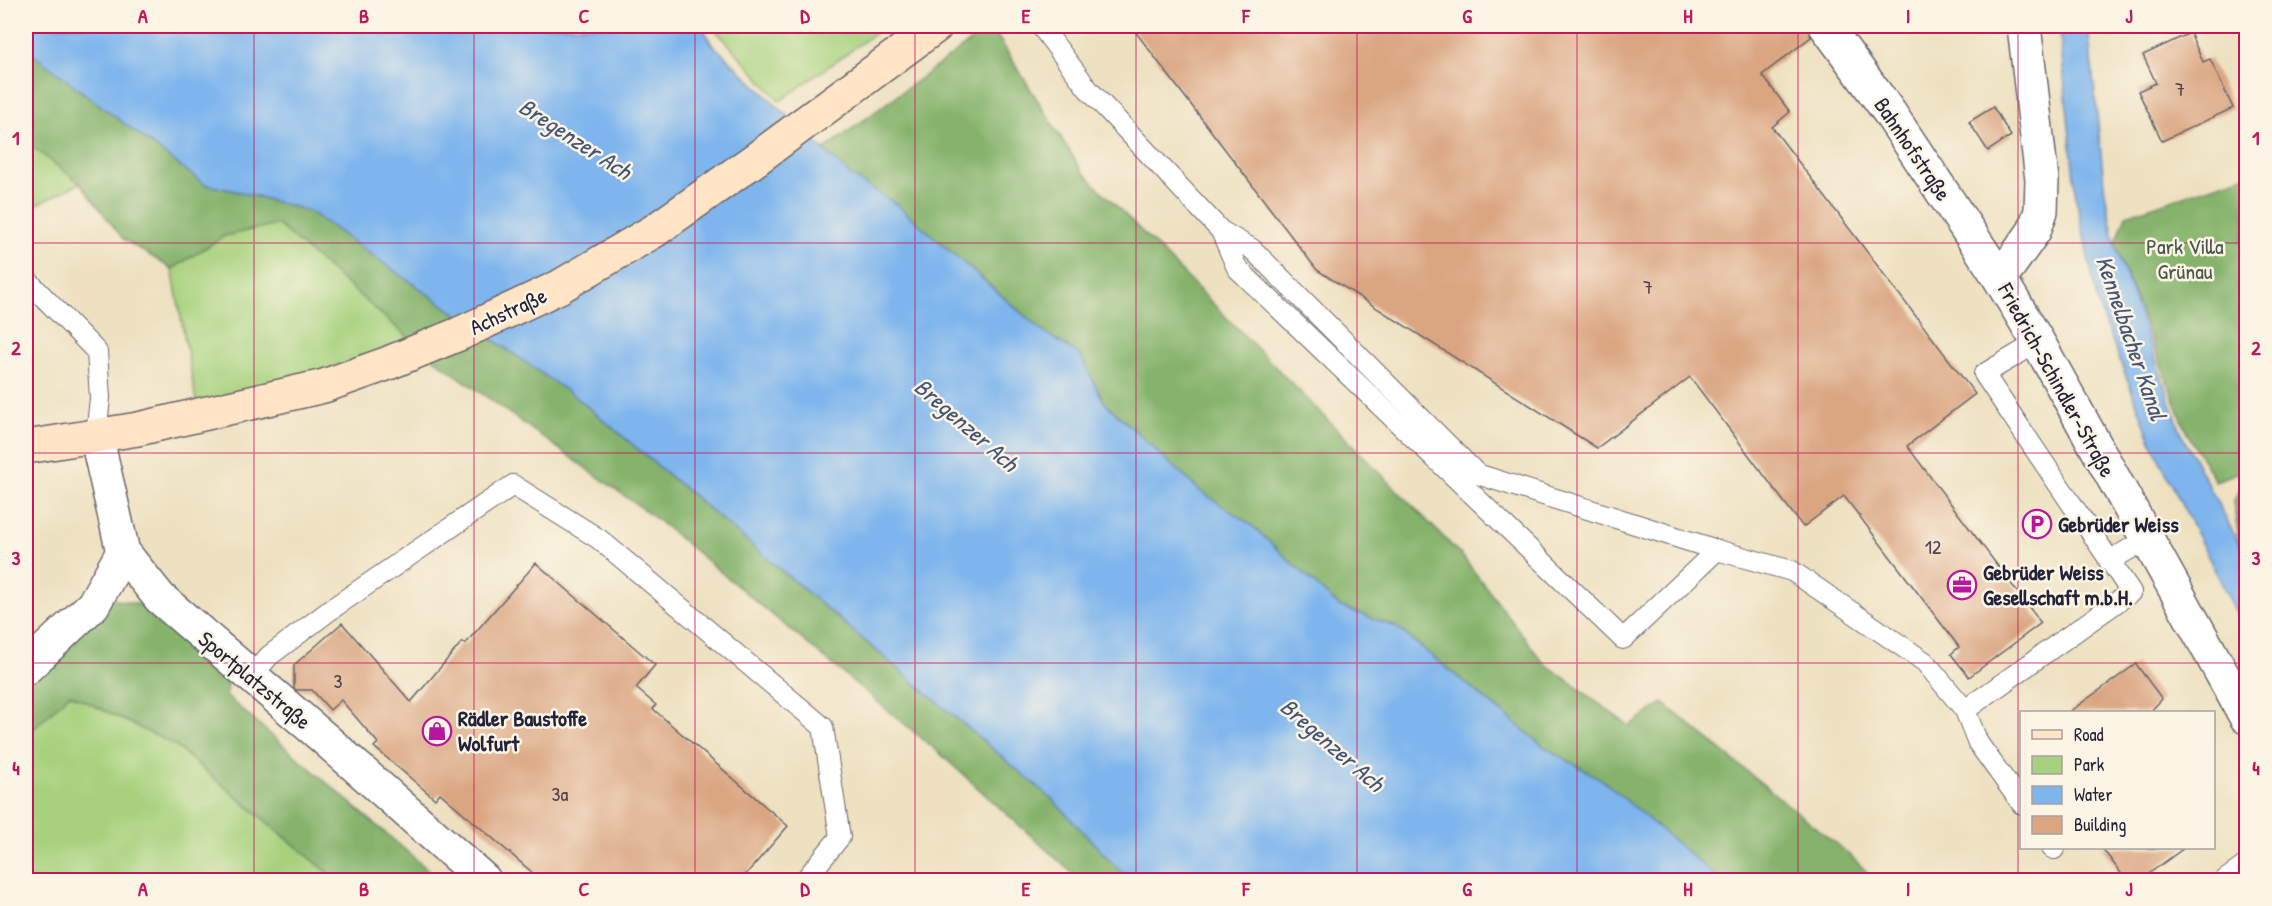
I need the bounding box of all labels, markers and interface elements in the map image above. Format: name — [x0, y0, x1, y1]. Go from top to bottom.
text: A — [138, 2, 148, 29]
text: B — [359, 2, 369, 29]
text: C — [579, 2, 590, 29]
text: D — [800, 2, 810, 29]
text: E — [1022, 2, 1031, 29]
text: F — [1241, 2, 1251, 29]
text: G — [1462, 2, 1472, 29]
text: H — [1683, 2, 1693, 29]
text: I — [1906, 2, 1910, 29]
text: J — [2125, 2, 2133, 29]
house number: 7 — [2175, 75, 2185, 102]
water label: Bregenzer Ach — [513, 90, 639, 188]
street label: Bahnhofstraße — [1867, 91, 1959, 207]
text: 1 — [12, 124, 20, 151]
text: 1 — [2252, 124, 2260, 151]
park label: Park Villa Grünau — [2146, 231, 2224, 286]
water label: Kennelbacher Kanal — [2089, 251, 2175, 425]
house number: 7 — [1643, 273, 1653, 300]
street label: Friedrich-Schindler-Straße — [1991, 277, 2123, 483]
street label: Achstraße — [464, 280, 552, 342]
text: 2 — [11, 334, 21, 361]
text: 2 — [2251, 334, 2261, 361]
water label: Bregenzer Ach — [907, 370, 1027, 480]
parking icon: Gebrüder Weiss — [2021, 508, 2053, 540]
place label: Gebrüder Weiss — [2058, 509, 2179, 539]
house number: 12 — [1925, 533, 1942, 560]
text: 3 — [12, 544, 21, 571]
text: 3 — [2252, 544, 2261, 571]
place label: Gebrüder Weiss Gesellschaft m.b.H. — [1983, 557, 2133, 612]
office icon: Gebrüder Weiss Gesellschaft m.b.H. — [1946, 569, 1978, 601]
street label: Sportplatzstraße — [192, 624, 318, 736]
house number: 3 — [334, 667, 343, 694]
water label: Bregenzer Ach — [1273, 690, 1393, 800]
place label: Rädler Baustoffe Wolfurt — [458, 703, 587, 758]
legend — [2020, 711, 2215, 849]
shop icon: Rädler Baustoffe Wolfurt — [421, 715, 453, 747]
text: Road — [2074, 722, 2104, 747]
text: Park — [2074, 752, 2105, 777]
text: 4 — [12, 754, 20, 781]
text: 4 — [2252, 754, 2260, 781]
house number: 3a — [552, 780, 569, 807]
text: Water — [2074, 782, 2112, 807]
text: Building — [2074, 812, 2126, 837]
text: A — [138, 875, 148, 902]
text: B — [359, 875, 369, 902]
text: C — [579, 875, 590, 902]
text: D — [800, 875, 810, 902]
text: E — [1022, 875, 1031, 902]
text: F — [1241, 875, 1251, 902]
text: G — [1462, 875, 1472, 902]
text: H — [1683, 875, 1693, 902]
text: I — [1906, 875, 1910, 902]
text: J — [2125, 875, 2133, 902]

